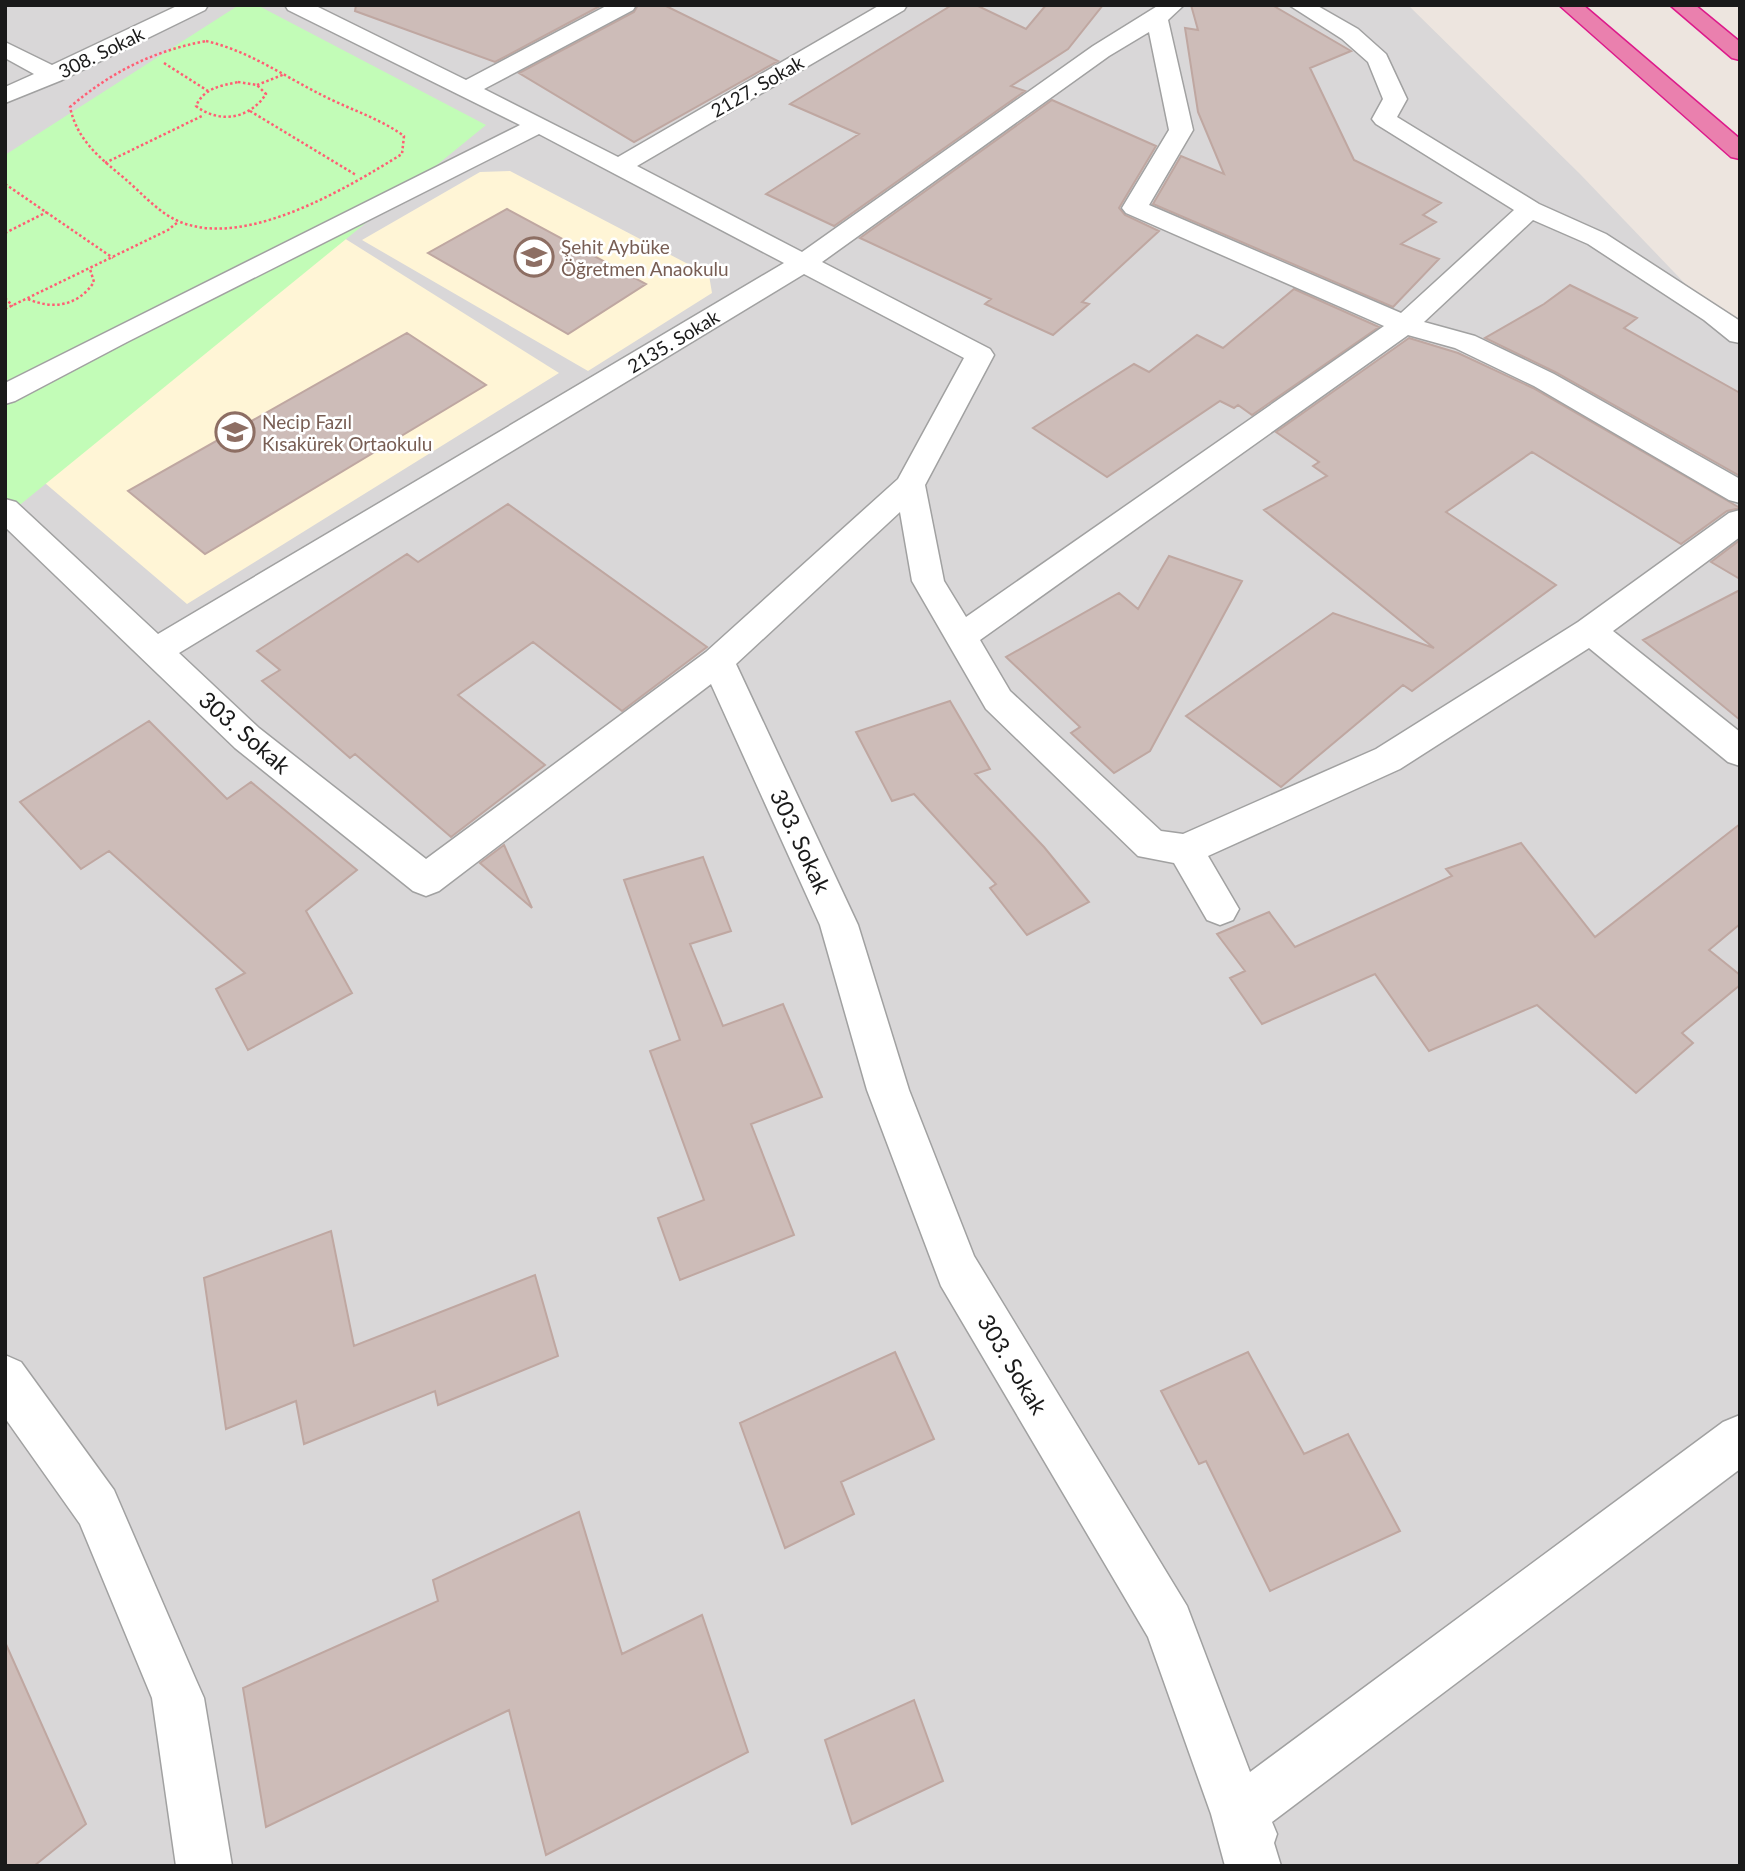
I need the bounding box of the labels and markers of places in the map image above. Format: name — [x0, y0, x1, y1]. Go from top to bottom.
place label: Şehit Aybüke Öğretmen Anaokulu — [561, 235, 729, 280]
school or university icon: Şehit Aybüke Öğretmen Anaokulu — [513, 236, 555, 278]
place label: Necip Fazıl Kısakürek Ortaokulu — [262, 410, 432, 455]
school or university icon: Necip Fazıl Kısakürek Ortaokulu — [214, 411, 256, 453]

